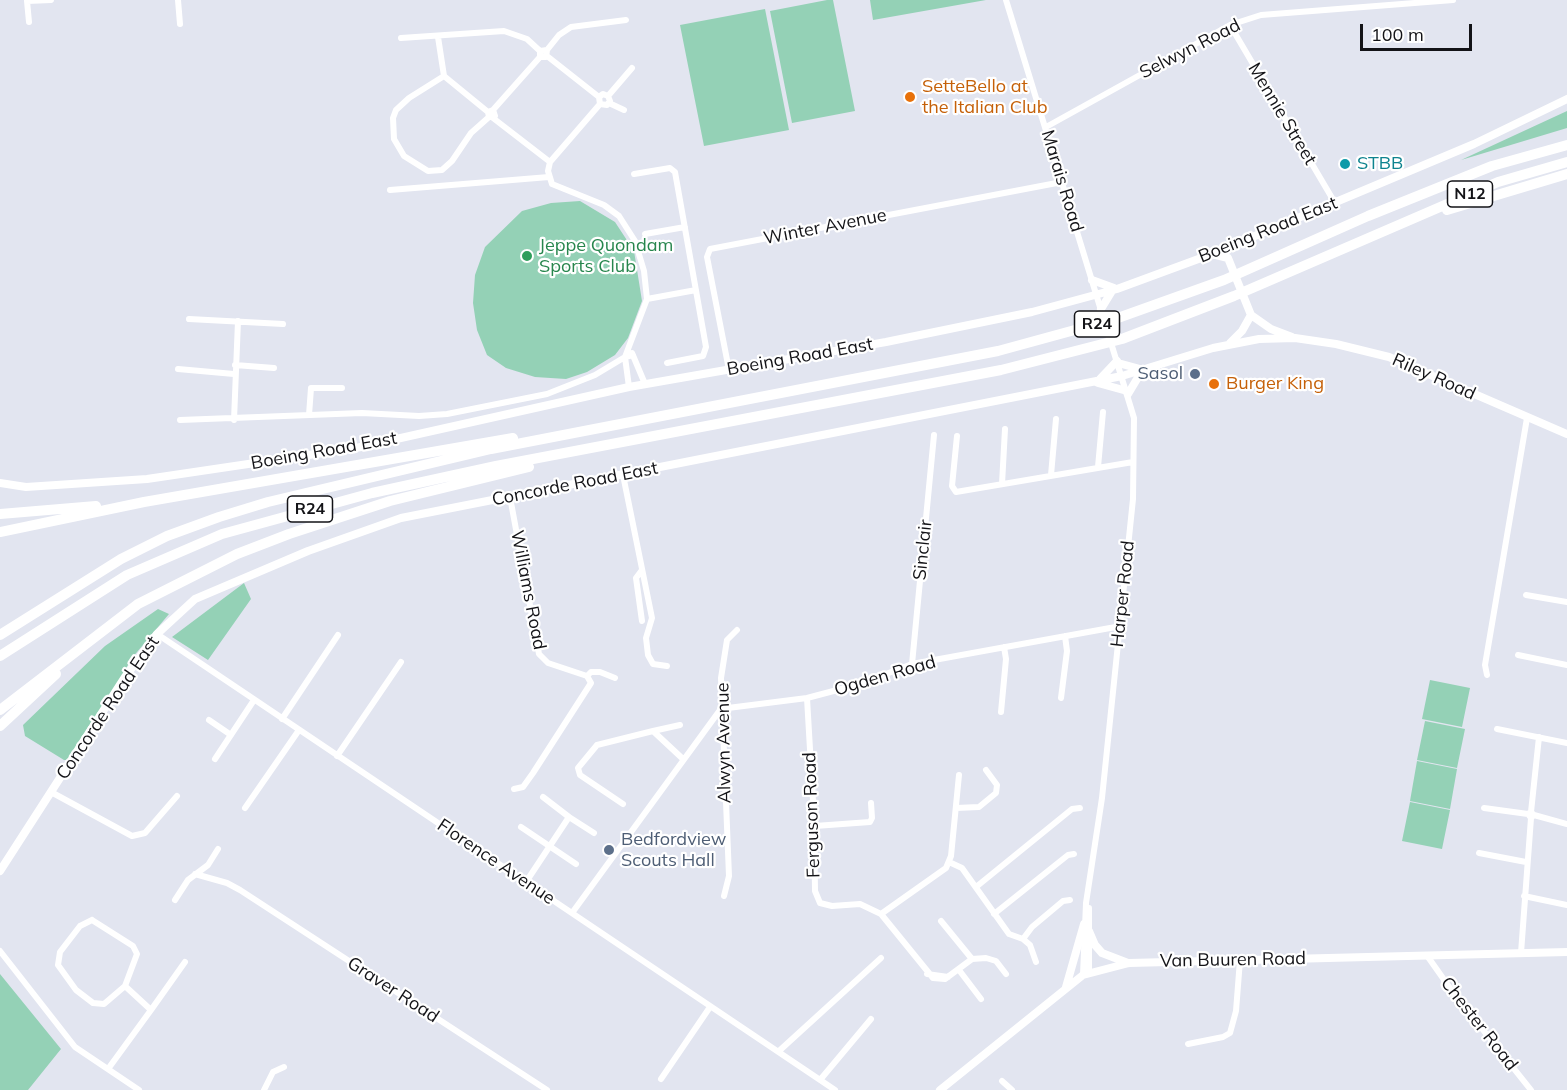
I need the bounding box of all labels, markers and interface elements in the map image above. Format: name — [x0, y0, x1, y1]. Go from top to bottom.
scale bar — [1363, 12, 1476, 50]
street label: Selwyn Road — [1136, 14, 1244, 84]
text: 100 m — [1371, 23, 1424, 46]
street label: Mennie Street — [1243, 59, 1321, 169]
place label: SetteBello at the Italian Club — [922, 76, 1047, 118]
marker: SetteBello at the Italian Club — [903, 90, 917, 104]
street label: Marais Road — [1036, 127, 1088, 235]
place label: STBB — [1357, 153, 1403, 175]
marker: STBB — [1338, 157, 1352, 171]
road number: N12 — [1448, 181, 1492, 207]
street label: Boeing Road East — [1195, 192, 1341, 268]
street label: Winter Avenue — [762, 204, 888, 250]
place label: Jeppe Quondam Sports Club — [539, 235, 673, 278]
marker: Jeppe Quondam Sports Club — [520, 249, 534, 263]
road number: R24 — [1074, 311, 1120, 337]
street label: Boeing Road East — [725, 334, 875, 380]
street label: Riley Road — [1389, 349, 1479, 405]
place label: Sasol — [1137, 363, 1183, 385]
marker: Sasol — [1188, 367, 1202, 381]
place label: Burger King — [1226, 373, 1324, 395]
marker: Burger King — [1207, 377, 1221, 391]
street label: Boeing Road East — [249, 428, 399, 474]
street label: Concorde Road East — [490, 457, 660, 511]
road number: R24 — [288, 496, 332, 522]
street label: Sinclair — [909, 519, 937, 581]
street label: Williams Road — [506, 528, 550, 652]
street label: Harper Road — [1107, 540, 1139, 648]
street label: Concorde Road East — [52, 632, 164, 784]
street label: Ogden Road — [832, 651, 938, 701]
street label: Alwyn Avenue — [712, 682, 736, 804]
street label: Ferguson Road — [799, 752, 825, 878]
street label: Florence Avenue — [433, 815, 559, 909]
place label: Bedfordview Scouts Hall — [621, 829, 726, 872]
marker: Bedfordview Scouts Hall — [602, 843, 616, 857]
street label: Van Buuren Road — [1160, 948, 1306, 972]
street label: Graver Road — [343, 952, 443, 1028]
street label: Chester Road — [1436, 973, 1522, 1075]

